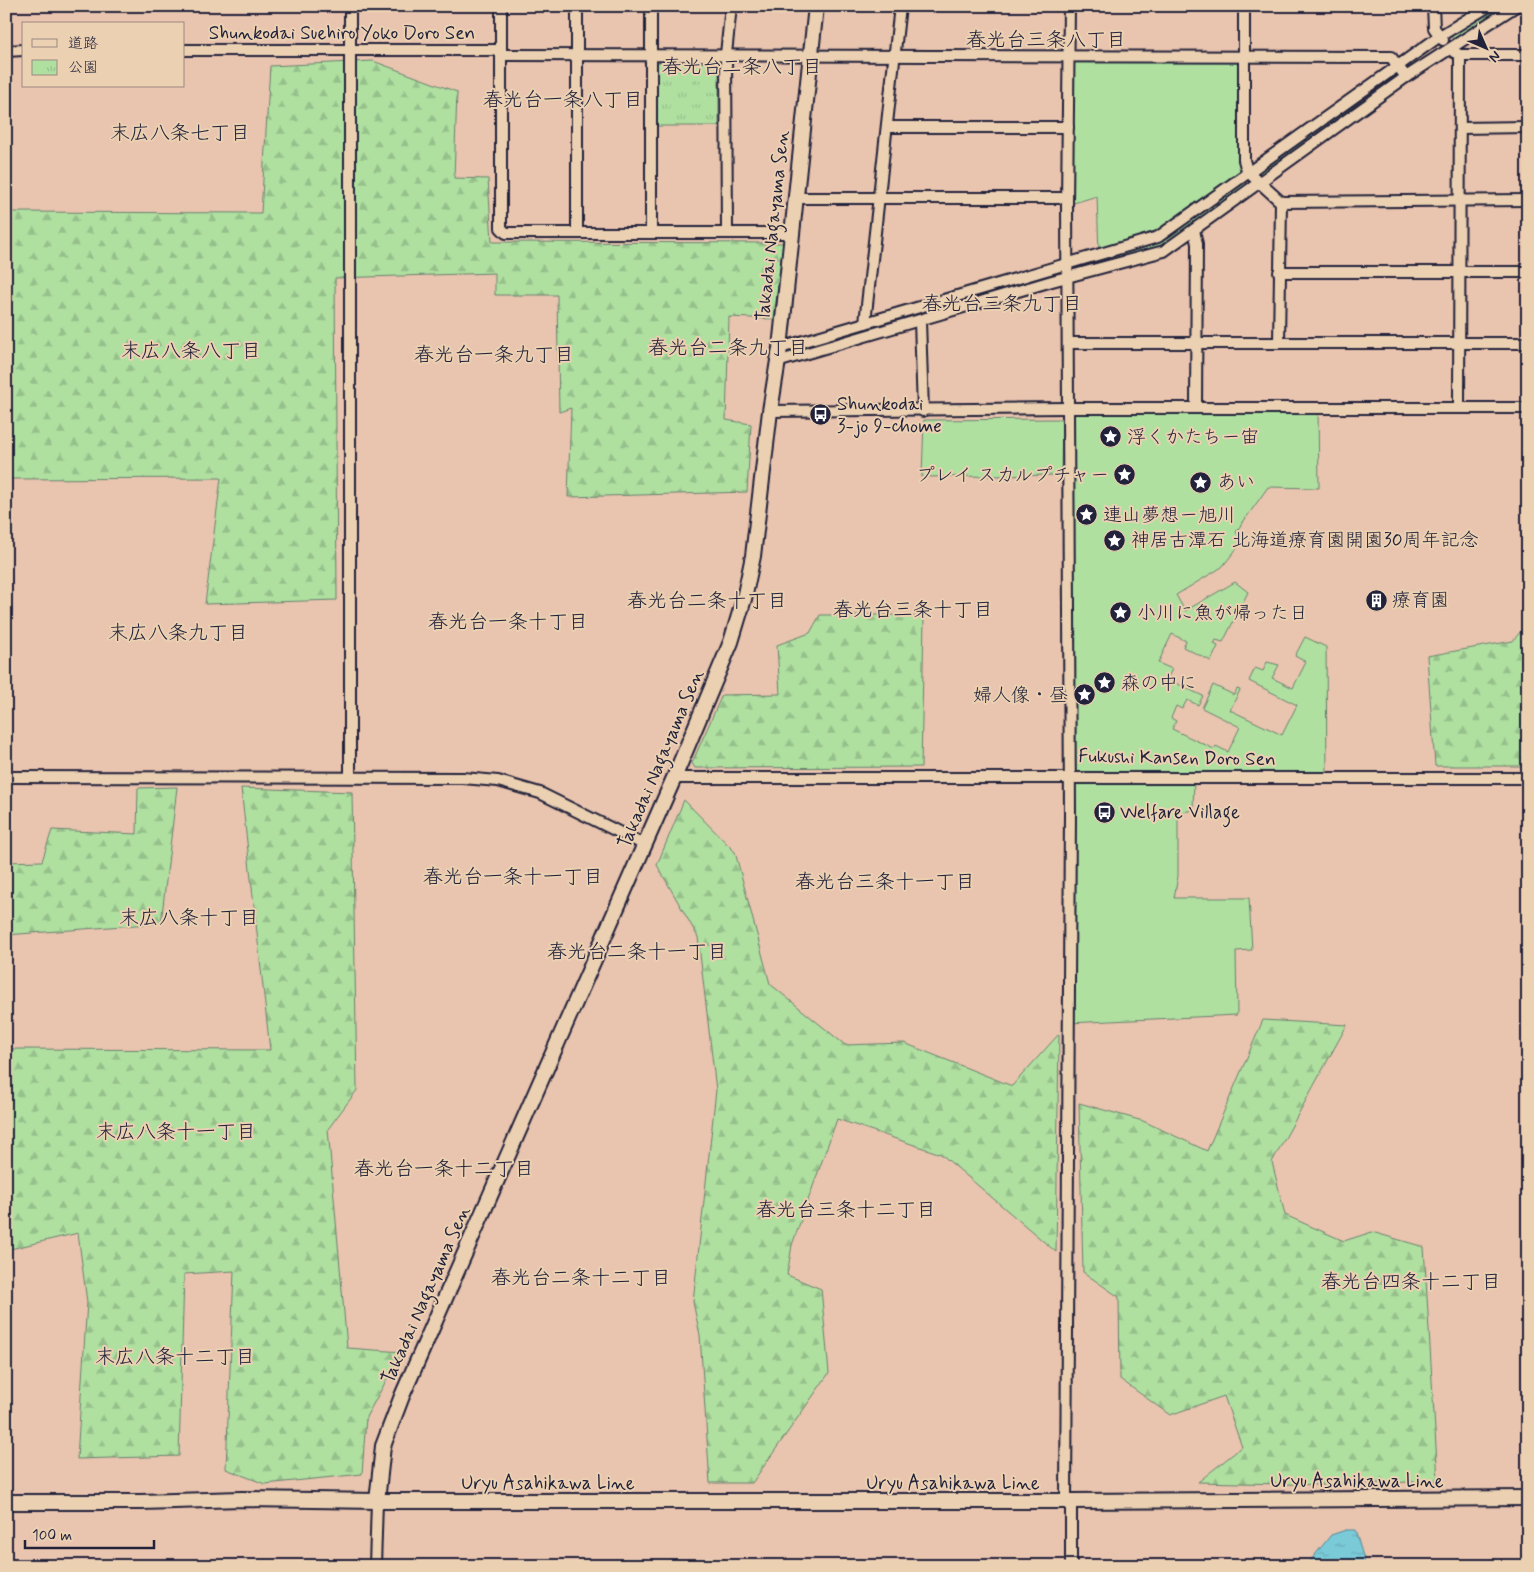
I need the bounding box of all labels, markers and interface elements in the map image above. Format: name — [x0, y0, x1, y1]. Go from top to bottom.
street label: Shunkodai Suehiro Yoko Doro Sen — [209, 21, 475, 46]
legend — [22, 22, 185, 88]
north arrow — [1462, 22, 1512, 72]
district label: 春光台三条八丁目 — [966, 27, 1126, 54]
text: 道路 — [68, 34, 98, 54]
text: N — [1485, 47, 1504, 66]
district label: 春光台二条八丁目 — [662, 54, 822, 81]
text: 公園 — [68, 58, 98, 78]
district label: 春光台一条八丁目 — [483, 87, 643, 114]
district label: 末広八条七丁目 — [110, 120, 250, 147]
street label: Takadai Nagayama Sen — [751, 129, 798, 323]
district label: 春光台三条九丁目 — [922, 291, 1082, 318]
district label: 春光台二条九丁目 — [648, 335, 808, 362]
district label: 末広八条八丁目 — [121, 338, 261, 365]
district label: 春光台一条九丁目 — [414, 342, 574, 369]
place label: Shunkodai 3-jo 9-chome — [837, 392, 942, 439]
bus stop icon: Shunkodai 3-jo 9-chome — [809, 403, 833, 427]
place icon: 浮くかたちー宙 — [1099, 425, 1123, 449]
place label: 浮くかたちー宙 — [1127, 425, 1259, 450]
place label: プレイ スカルプチャー — [916, 463, 1109, 488]
place icon: プレイ スカルプチャー — [1113, 463, 1137, 487]
place icon: あい — [1189, 470, 1213, 494]
place label: あい — [1217, 470, 1255, 495]
place icon: 連山夢想ー旭川 — [1075, 503, 1099, 527]
place label: 連山夢想ー旭川 — [1103, 503, 1236, 528]
place icon: 神居古潭石 北海道療育園開園30周年記念 — [1103, 528, 1127, 552]
place label: 神居古潭石 北海道療育園開園30周年記念 — [1131, 528, 1479, 553]
district label: 春光台二条十丁目 — [627, 588, 787, 615]
building icon: 療育園 — [1364, 588, 1388, 612]
place label: 療育園 — [1392, 588, 1449, 613]
district label: 春光台三条十丁目 — [833, 597, 993, 624]
place icon: 小川に魚が帰った日 — [1109, 601, 1133, 625]
place label: 小川に魚が帰った日 — [1137, 601, 1308, 626]
district label: 春光台一条十丁目 — [428, 609, 588, 636]
district label: 末広八条九丁目 — [108, 620, 248, 647]
street label: Takadai Nagayama Sen — [612, 666, 713, 853]
place icon: 森の中に — [1093, 671, 1117, 695]
place label: 森の中に — [1121, 671, 1197, 696]
place label: 婦人像・昼 — [973, 683, 1068, 708]
place icon: 婦人像・昼 — [1072, 683, 1096, 707]
street label: Fukushi Kansen Doro Sen — [1078, 744, 1276, 772]
bus stop icon: Welfare Village — [1092, 800, 1116, 824]
place label: Welfare Village — [1120, 800, 1240, 828]
district label: 春光台一条十一丁目 — [423, 864, 603, 891]
district label: 春光台三条十一丁目 — [795, 869, 975, 896]
district label: 末広八条十丁目 — [119, 905, 259, 932]
district label: 春光台二条十一丁目 — [547, 939, 727, 966]
district label: 末広八条十一丁目 — [96, 1119, 256, 1146]
district label: 春光台一条十二丁目 — [354, 1156, 534, 1183]
district label: 春光台三条十二丁目 — [756, 1197, 936, 1224]
street label: Takadai Nagayama Sen — [376, 1202, 479, 1389]
district label: 春光台二条十二丁目 — [491, 1265, 671, 1292]
district label: 春光台四条十二丁目 — [1321, 1269, 1501, 1296]
district label: 末広八条十二丁目 — [95, 1344, 255, 1371]
street label: Uryu Asahikawa Line — [1270, 1469, 1444, 1494]
street label: Uryu Asahikawa Line — [461, 1471, 635, 1496]
street label: Uryu Asahikawa Line — [866, 1471, 1040, 1496]
scale bar — [25, 1517, 154, 1549]
text: 100 m — [32, 1526, 72, 1546]

